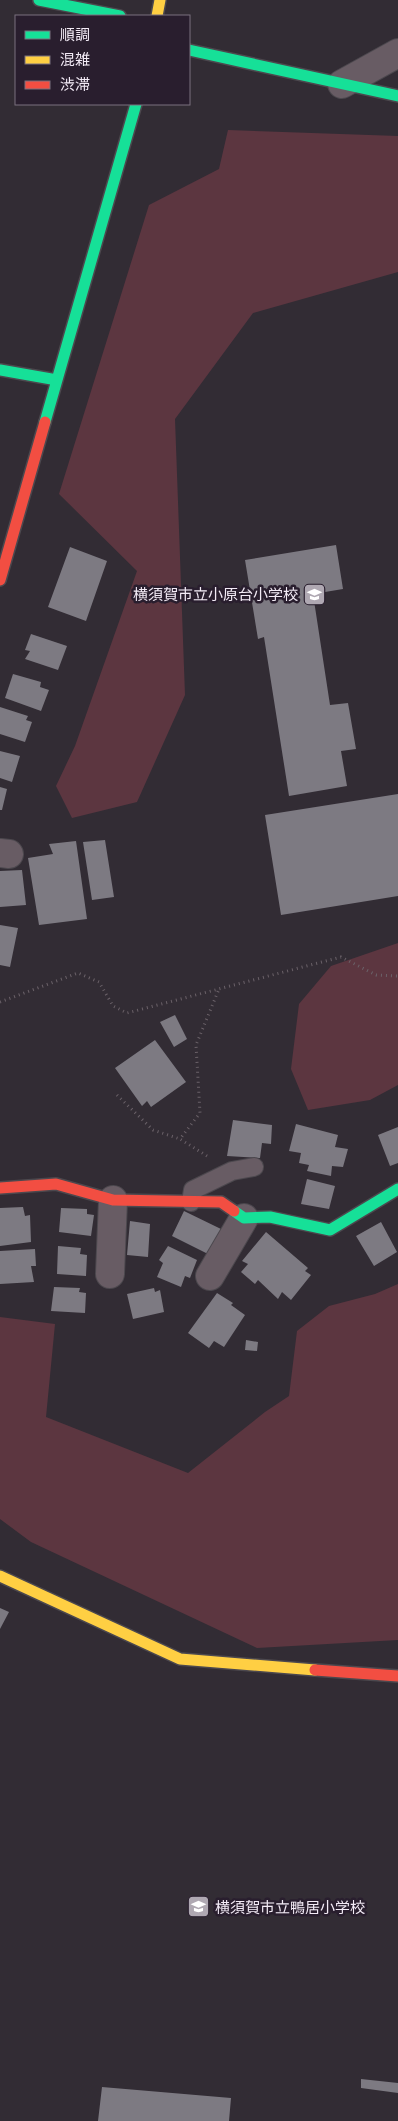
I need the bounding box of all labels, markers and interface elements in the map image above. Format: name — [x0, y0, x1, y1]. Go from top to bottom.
legend — [15, 15, 190, 105]
text: 順調 — [60, 24, 90, 44]
text: 混雑 — [60, 49, 90, 69]
text: 渋滞 — [60, 74, 90, 94]
school or university icon: 横須賀市立小原台小学校 — [302, 582, 326, 606]
place label: 横須賀市立小原台小学校 — [133, 584, 298, 604]
school or university icon: 横須賀市立鴨居小学校 — [187, 1895, 211, 1919]
place label: 横須賀市立鴨居小学校 — [215, 1897, 365, 1917]

